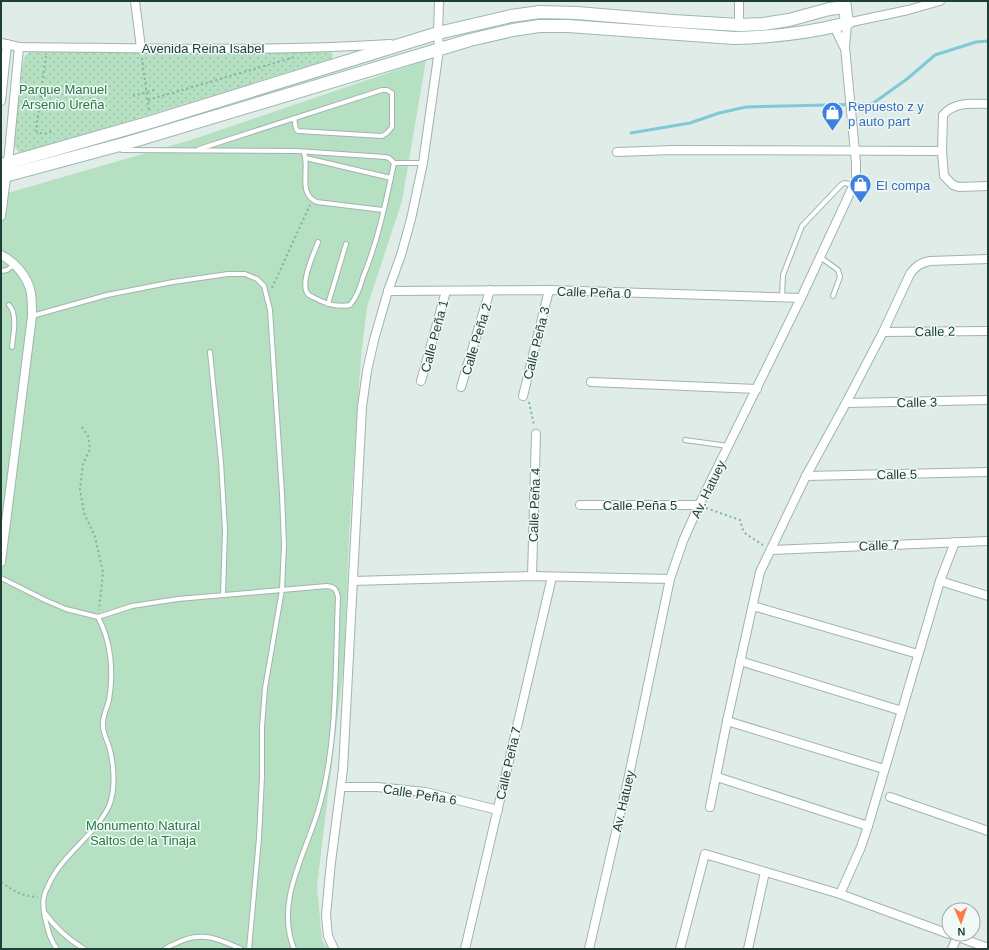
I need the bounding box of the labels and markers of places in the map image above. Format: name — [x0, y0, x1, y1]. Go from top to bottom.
place label: Repuesto z y p auto part — [848, 99, 924, 129]
shop icon: Repuesto z y p auto part — [819, 100, 845, 133]
shop icon: El compa — [848, 172, 874, 205]
place label: El compa — [876, 178, 931, 193]

